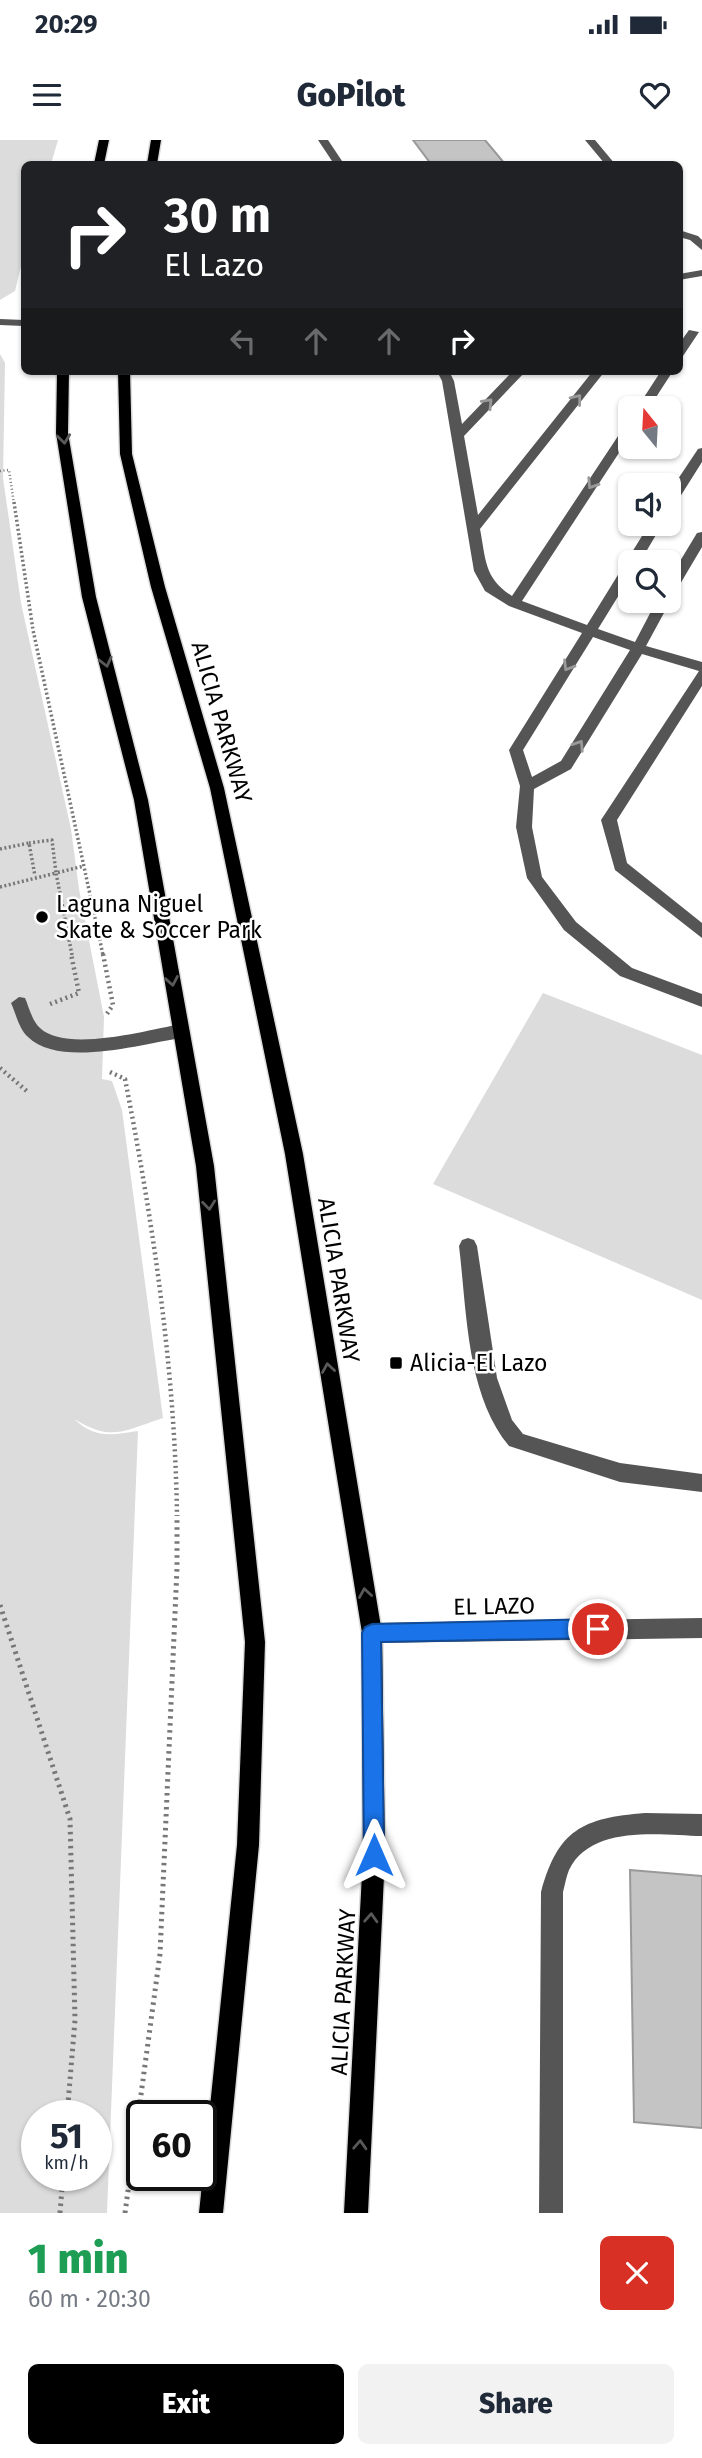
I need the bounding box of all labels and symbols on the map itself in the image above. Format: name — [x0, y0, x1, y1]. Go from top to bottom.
one-way arrow — [568, 394, 581, 407]
north arrow — [618, 396, 681, 458]
one-way arrow — [480, 399, 493, 412]
one-way arrow — [56, 433, 71, 445]
one-way arrow — [588, 476, 601, 489]
street label: ALICIA PARKWAY — [186, 638, 259, 806]
one-way arrow — [98, 656, 112, 668]
one-way arrow — [563, 658, 576, 671]
one-way arrow — [571, 739, 584, 752]
place label: Laguna Niguel Skate & Soccer Park — [56, 890, 262, 944]
marker: Laguna Niguel Skate & Soccer Park — [34, 909, 50, 925]
one-way arrow — [164, 975, 179, 987]
street label: ALICIA PARKWAY — [312, 1195, 366, 1365]
one-way arrow — [202, 1199, 217, 1211]
place label: Alicia-El Lazo — [410, 1349, 547, 1377]
marker: Alicia-El Lazo — [388, 1355, 404, 1371]
one-way arrow — [321, 1362, 336, 1374]
one-way arrow — [358, 1587, 373, 1599]
street label: EL LAZO — [453, 1591, 535, 1621]
pin — [568, 1599, 628, 1659]
position arrow — [337, 1818, 411, 1892]
street label: ALICIA PARKWAY — [325, 1908, 361, 2076]
one-way arrow — [363, 1912, 378, 1923]
speed limit sign: 60 — [126, 2100, 217, 2191]
one-way arrow — [352, 2139, 367, 2150]

